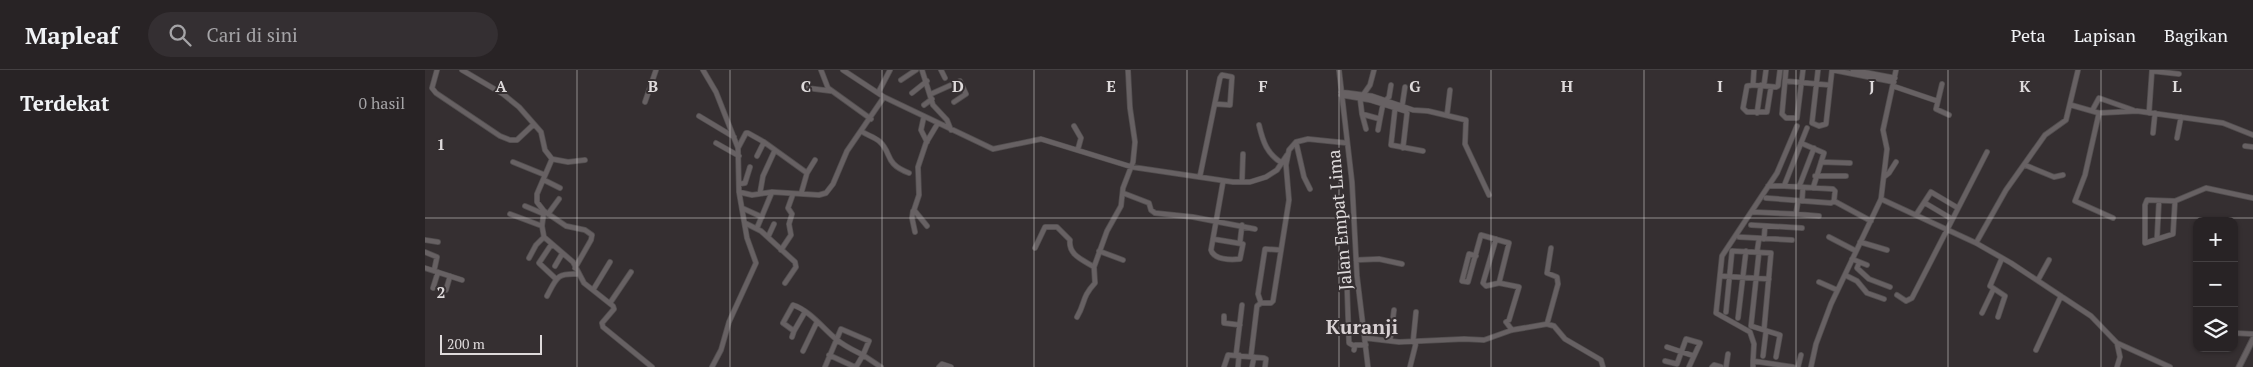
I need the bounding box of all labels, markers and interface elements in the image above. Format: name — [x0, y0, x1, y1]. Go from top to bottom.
search box — [148, 12, 498, 57]
text: Mapleaf — [25, 19, 118, 51]
icon: search — [166, 21, 194, 49]
text: Cari di sini — [206, 22, 298, 47]
text: Peta — [2011, 23, 2046, 47]
text: Lapisan — [2074, 23, 2136, 47]
text: Bagikan — [2164, 23, 2228, 47]
text: A — [495, 75, 507, 97]
text: B — [648, 75, 658, 97]
text: C — [801, 75, 811, 97]
text: D — [952, 75, 964, 97]
text: E — [1106, 75, 1116, 97]
text: F — [1258, 75, 1268, 97]
text: G — [1409, 75, 1421, 97]
text: H — [1561, 75, 1573, 97]
text: I — [1717, 75, 1723, 97]
text: J — [1869, 75, 1875, 97]
text: K — [2019, 75, 2031, 97]
text: L — [2172, 75, 2182, 97]
text: Terdekat — [20, 89, 109, 117]
text: 0 hasil — [359, 92, 405, 114]
text: 1 — [436, 133, 446, 155]
street label: Jalan Empat Lima — [1321, 149, 1357, 291]
map controls — [2193, 217, 2238, 352]
button: + — [2193, 217, 2238, 262]
button: − — [2193, 262, 2238, 307]
text: 2 — [436, 281, 446, 303]
button: layers — [2193, 307, 2238, 352]
district label: Kuranji — [1326, 313, 1399, 340]
scale bar — [440, 332, 543, 355]
text: 200 m — [447, 334, 485, 353]

